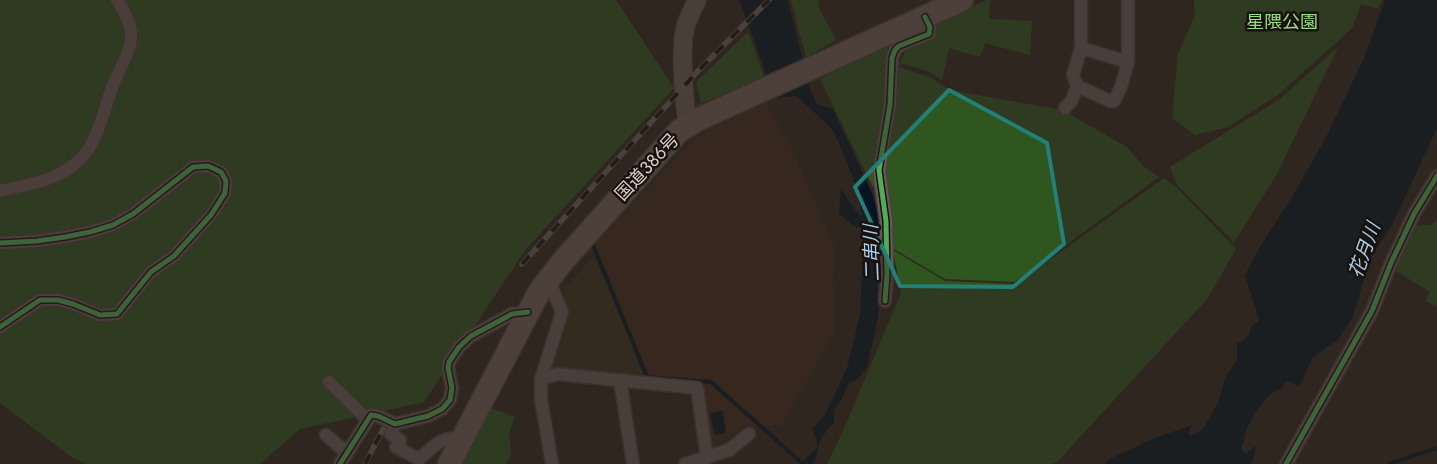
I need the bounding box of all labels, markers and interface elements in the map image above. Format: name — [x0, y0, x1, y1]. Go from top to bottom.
park label: 星隈公園 — [1246, 9, 1318, 35]
street label: 国道386号 — [609, 127, 685, 207]
water label: 花月川 — [1342, 217, 1388, 282]
water label: 二串川 — [857, 222, 886, 282]

